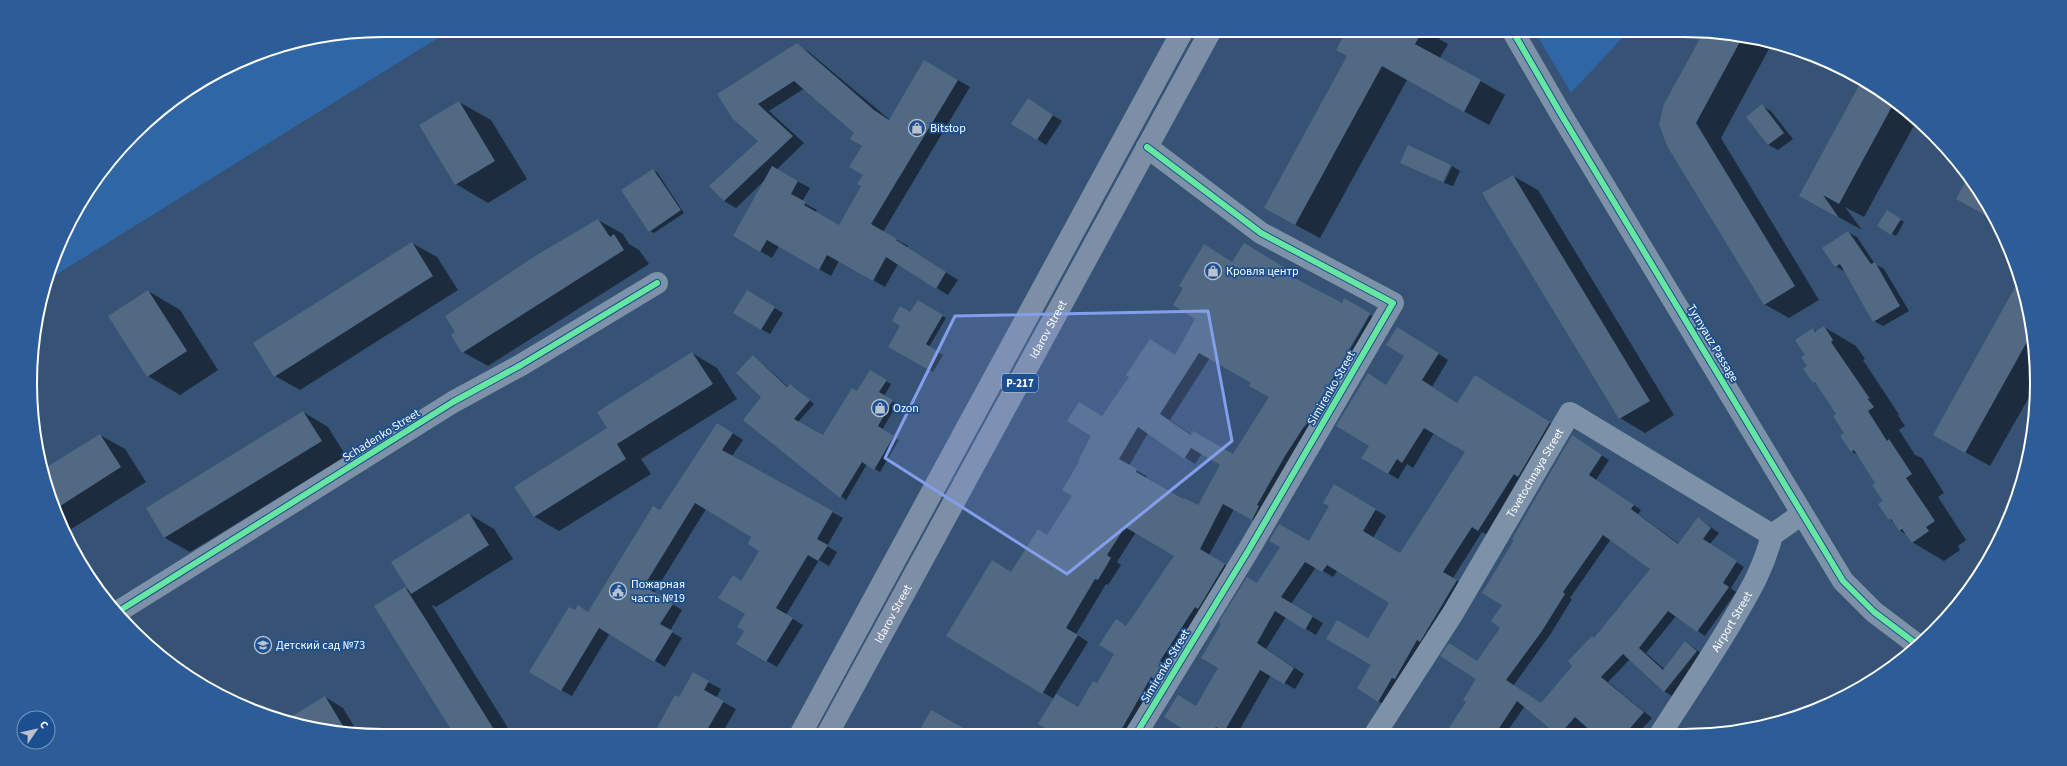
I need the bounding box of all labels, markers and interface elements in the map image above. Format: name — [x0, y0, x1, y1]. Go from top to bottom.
shop icon: Bitstop — [907, 118, 927, 138]
place label: Bitstop — [930, 120, 966, 137]
shop icon: Кровля центр — [1203, 261, 1223, 281]
place label: Кровля центр — [1226, 263, 1299, 280]
street label: Idarov Street — [1026, 297, 1071, 362]
street label: Tyrnyauz Passage — [1683, 301, 1743, 385]
street label: Simirenko Street — [1303, 348, 1360, 429]
road number: Р-217 — [1002, 374, 1038, 392]
shop icon: Ozon — [870, 398, 890, 418]
place label: Ozon — [893, 400, 919, 417]
street label: Schadenko Street — [339, 405, 423, 466]
street label: Tsvetochnaya Street — [1502, 425, 1568, 521]
place label: Пожарная часть №19 — [631, 576, 685, 607]
public building icon: Пожарная часть №19 — [608, 581, 628, 601]
street label: Idarov Street — [871, 582, 916, 646]
street label: Airport Street — [1708, 588, 1757, 655]
street label: Simirenko Street — [1137, 626, 1194, 706]
school or university icon: Детский сад №73 — [253, 635, 273, 655]
place label: Детский сад №73 — [276, 637, 365, 654]
north arrow — [16, 710, 56, 750]
text: С — [36, 718, 52, 732]

